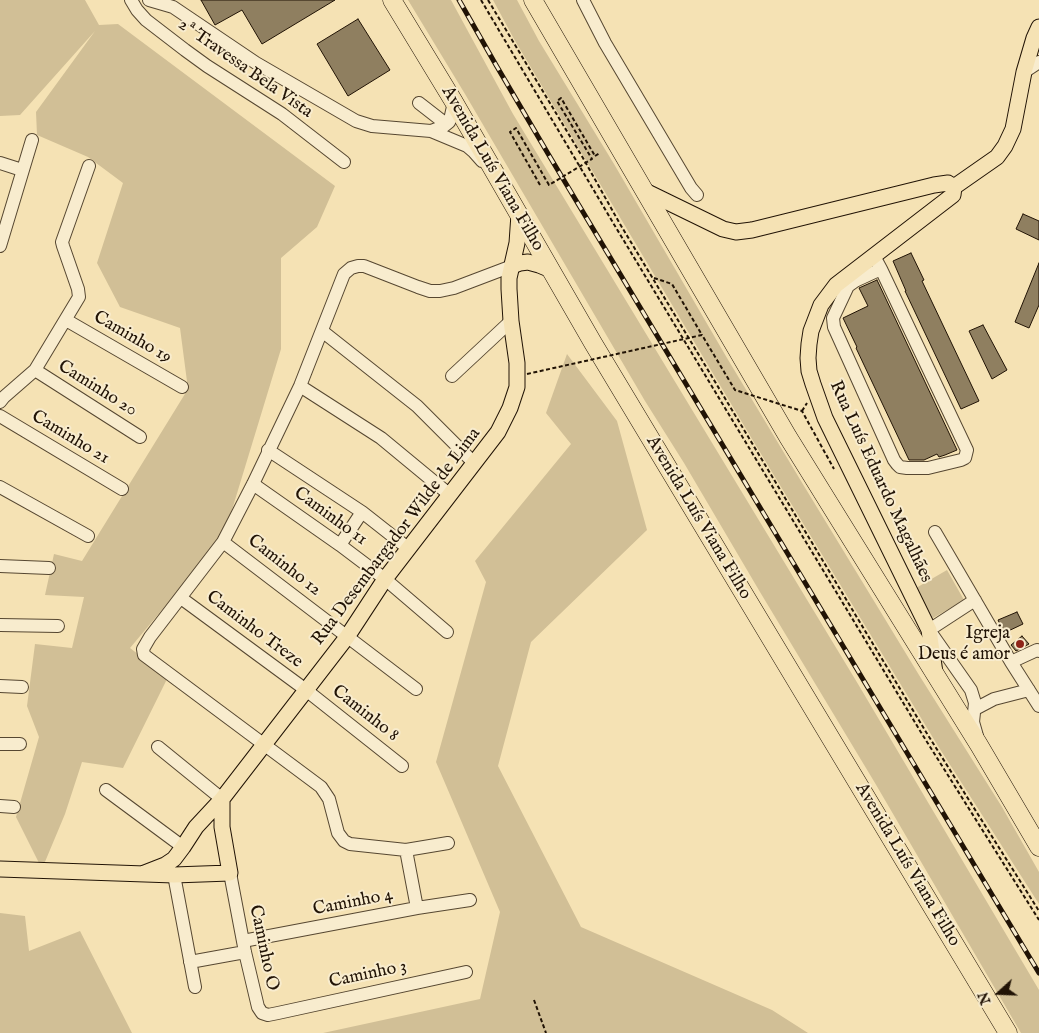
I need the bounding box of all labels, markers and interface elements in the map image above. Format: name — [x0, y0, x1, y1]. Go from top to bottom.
street label: 2ª Travessa Bela Vista — [174, 14, 316, 124]
street label: Avenida Luís Viana Filho — [436, 83, 548, 255]
street label: Caminho 19 — [89, 307, 175, 369]
street label: Caminho 20 — [53, 356, 141, 422]
street label: Rua Luís Eduardo Magalhães — [824, 378, 936, 586]
street label: Caminho 21 — [27, 406, 113, 470]
street label: Rua Desembargador Wilde de Lima — [308, 424, 486, 650]
street label: Avenida Luís Viana Filho — [641, 432, 755, 604]
street label: Caminho 11 — [289, 483, 371, 551]
street label: Caminho 12 — [243, 531, 325, 601]
street label: Caminho Treze — [201, 587, 307, 673]
place label: Igreja Deus é amor — [918, 623, 1010, 666]
marker: Igreja Deus é amor — [1014, 638, 1026, 650]
street label: Caminho 8 — [327, 681, 403, 747]
street label: Avenida Luís Viana Filho — [850, 779, 964, 951]
street label: Caminho 4 — [311, 885, 395, 921]
street label: Caminho O — [243, 903, 283, 993]
street label: Caminho 3 — [327, 956, 409, 994]
north arrow — [974, 968, 1024, 1018]
text: N — [974, 989, 995, 1007]

